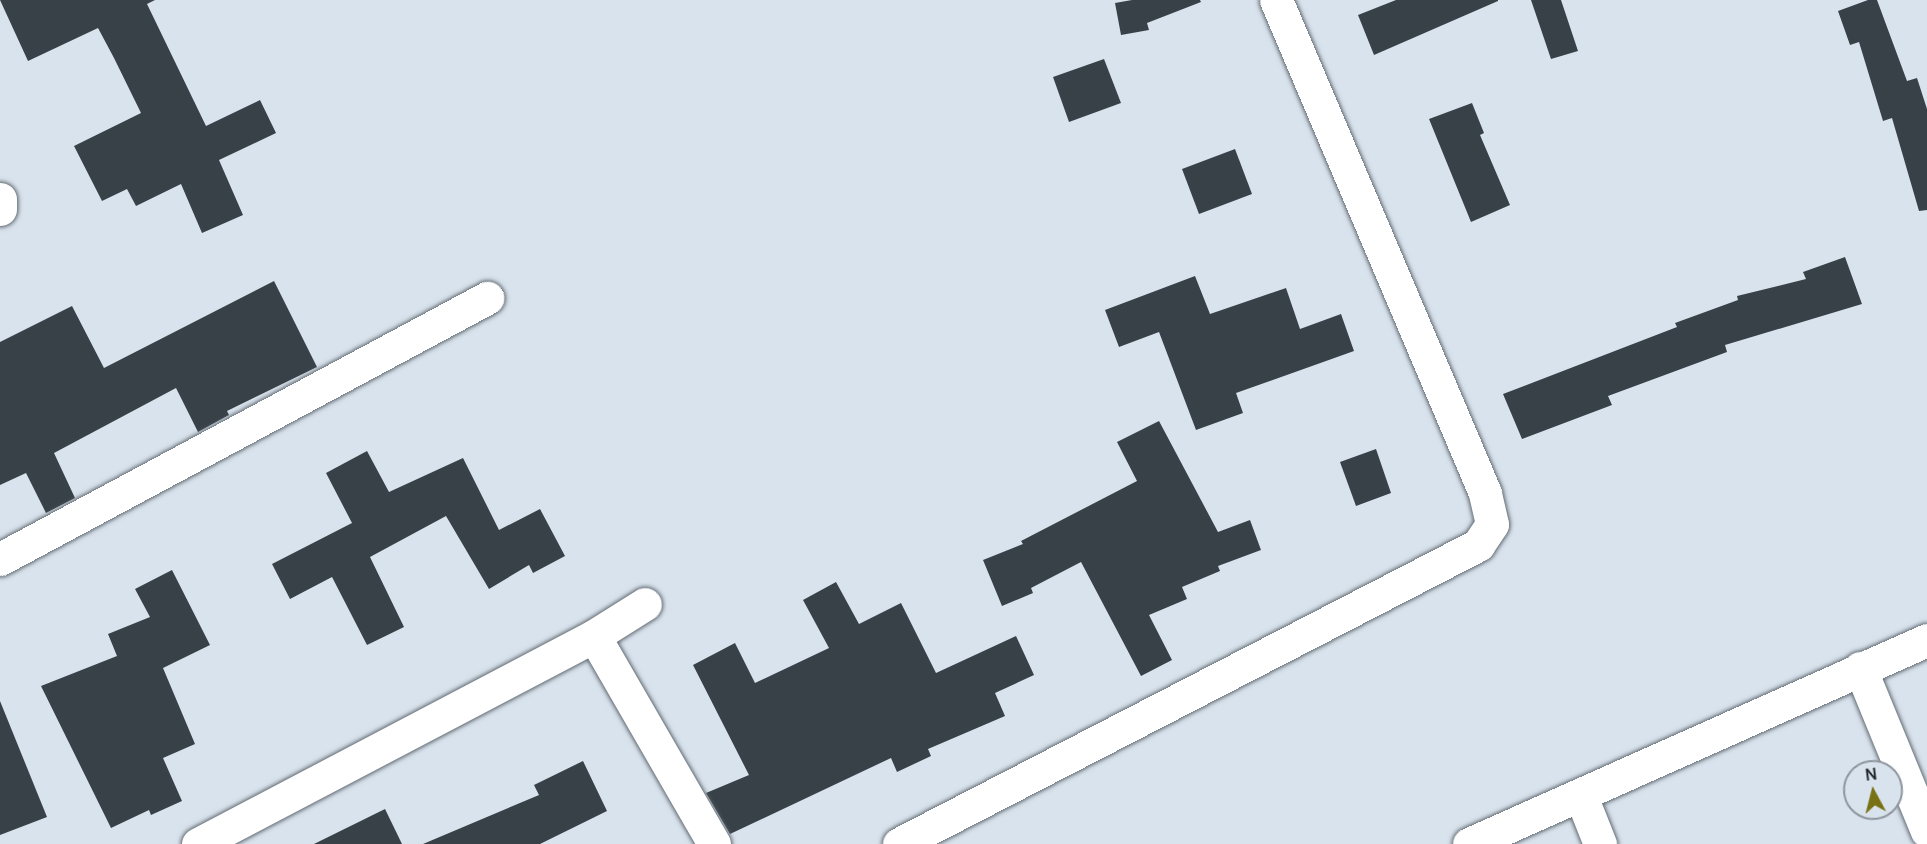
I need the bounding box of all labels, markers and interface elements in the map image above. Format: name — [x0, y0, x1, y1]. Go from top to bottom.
north arrow — [1843, 760, 1903, 820]
text: N — [1864, 763, 1878, 786]

